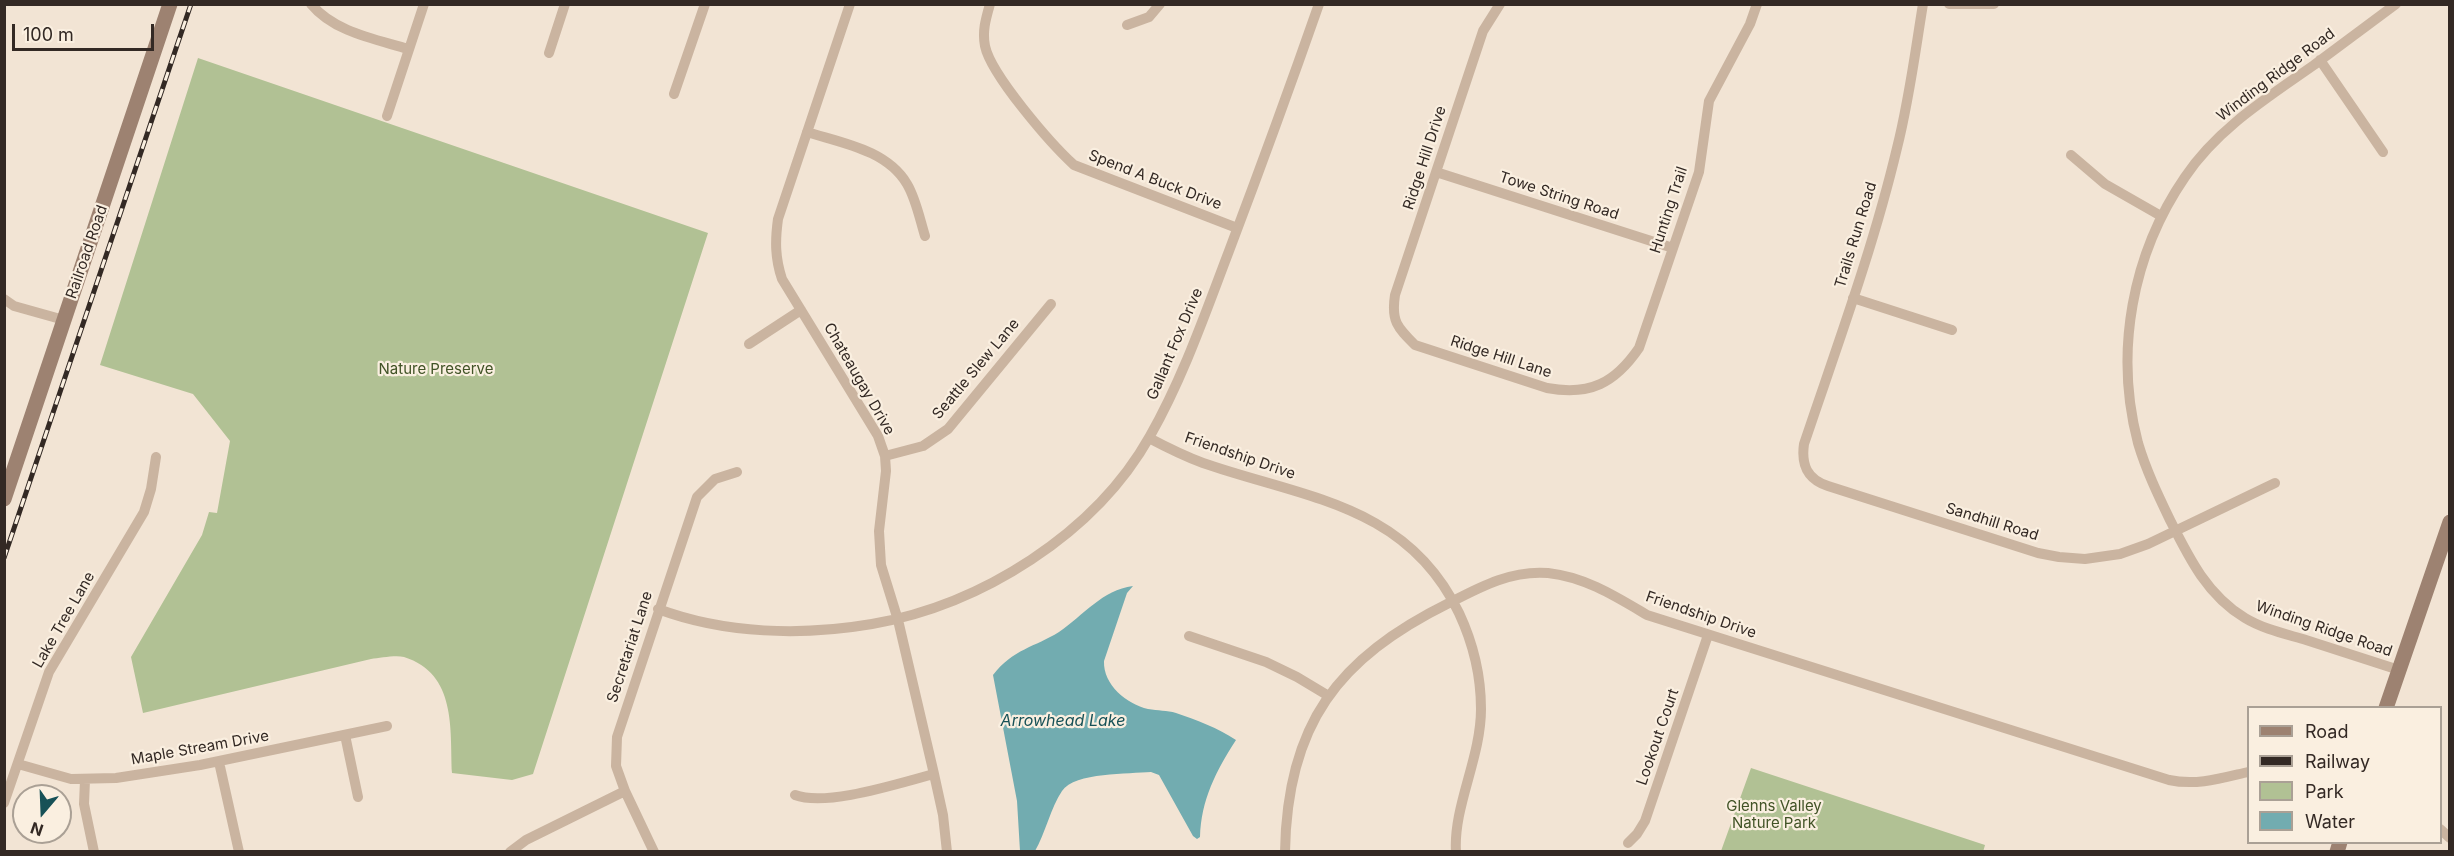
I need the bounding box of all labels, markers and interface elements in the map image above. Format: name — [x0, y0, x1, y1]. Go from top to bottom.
scale bar — [15, 12, 158, 50]
text: 100 m — [23, 24, 74, 45]
street label: Winding Ridge Road — [2213, 25, 2339, 125]
street label: Ridge Hill Drive — [1400, 104, 1450, 212]
street label: Spend A Buck Drive — [1086, 146, 1224, 214]
street label: Hunting Trail — [1647, 164, 1691, 256]
street label: Towe String Road — [1497, 168, 1621, 224]
street label: Trails Run Road — [1831, 180, 1881, 290]
street label: Railroad Road — [63, 203, 111, 301]
street label: Gallant Fox Drive — [1143, 285, 1207, 403]
street label: Seattle Slew Lane — [929, 315, 1023, 423]
street label: Chateaugay Drive — [820, 320, 898, 438]
street label: Ridge Hill Lane — [1448, 332, 1554, 382]
park label: Nature Preserve — [378, 360, 494, 378]
street label: Friendship Drive — [1182, 429, 1298, 483]
street label: Sandhill Road — [1943, 499, 2041, 545]
street label: Lake Tree Lane — [29, 569, 99, 671]
street label: Friendship Drive — [1643, 588, 1759, 642]
street label: Secretariat Lane — [604, 589, 656, 705]
street label: Winding Ridge Road — [2253, 597, 2395, 661]
street label: Lookout Court — [1633, 686, 1683, 788]
legend — [2247, 706, 2442, 844]
water label: Arrowhead Lake — [1001, 711, 1125, 731]
text: Road — [2305, 721, 2348, 742]
street label: Maple Stream Drive — [130, 727, 270, 769]
text: Railway — [2305, 751, 2370, 772]
text: Park — [2305, 781, 2344, 802]
north arrow — [12, 784, 72, 844]
park label: Glenns Valley Nature Park — [1726, 797, 1822, 832]
text: Water — [2305, 811, 2355, 832]
text: N — [28, 818, 46, 841]

